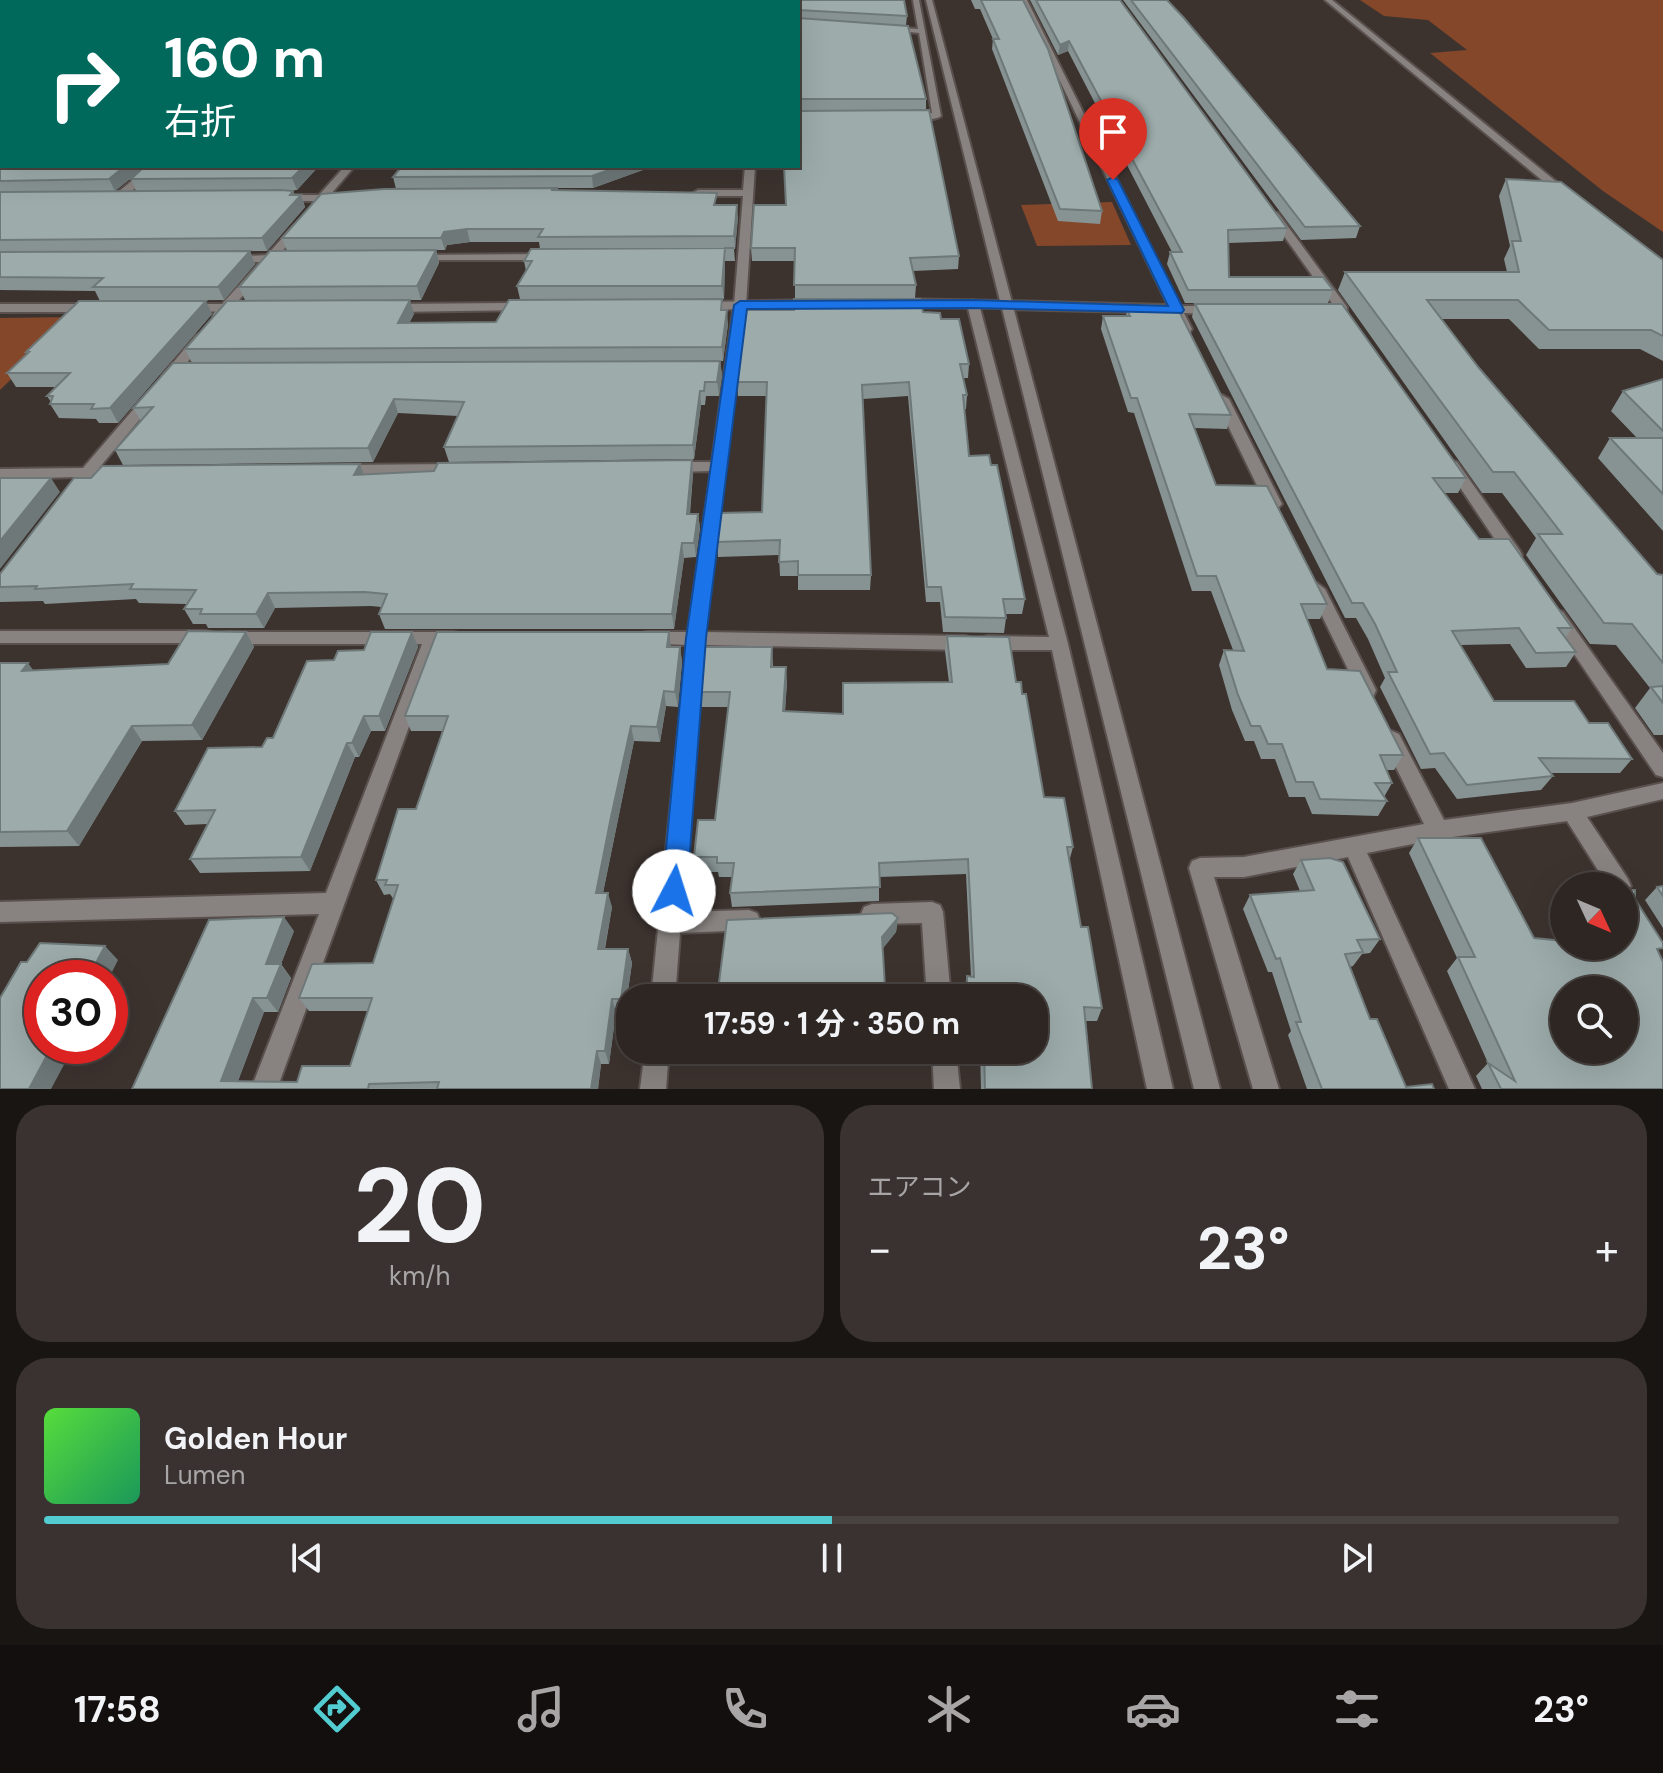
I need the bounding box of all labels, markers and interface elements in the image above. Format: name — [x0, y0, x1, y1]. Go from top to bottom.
text: 160 m — [164, 21, 325, 94]
icon: right — [32, 32, 136, 136]
text: 右折 — [164, 98, 236, 145]
pin — [1079, 98, 1147, 180]
icon: arrive — [1091, 110, 1135, 154]
position arrow — [632, 849, 716, 933]
north arrow — [1550, 872, 1638, 960]
map controls — [1550, 872, 1638, 1064]
speed limit sign: 30 — [24, 960, 128, 1064]
button: search — [1550, 976, 1638, 1064]
text: 17:59 · 1 分 · 350 m — [704, 1004, 960, 1043]
text: 20 — [353, 1139, 486, 1274]
text: エアコン — [868, 1170, 972, 1204]
text: 23° — [1197, 1209, 1290, 1288]
text: − — [868, 1220, 892, 1278]
text: + — [1595, 1220, 1619, 1278]
text: km/h — [389, 1259, 450, 1293]
text: Golden Hour — [164, 1419, 347, 1458]
text: Lumen — [164, 1458, 245, 1492]
icon: previous — [285, 1536, 329, 1580]
icon: pause — [810, 1536, 854, 1580]
icon: next — [1335, 1536, 1379, 1580]
icon: directions — [309, 1681, 365, 1737]
icon: music — [513, 1681, 569, 1737]
icon: phone — [717, 1681, 773, 1737]
icon: climate — [921, 1681, 977, 1737]
icon: car — [1125, 1681, 1181, 1737]
icon: filters — [1329, 1681, 1385, 1737]
text: 17:58 — [74, 1686, 161, 1733]
text: 23° — [1533, 1686, 1589, 1733]

